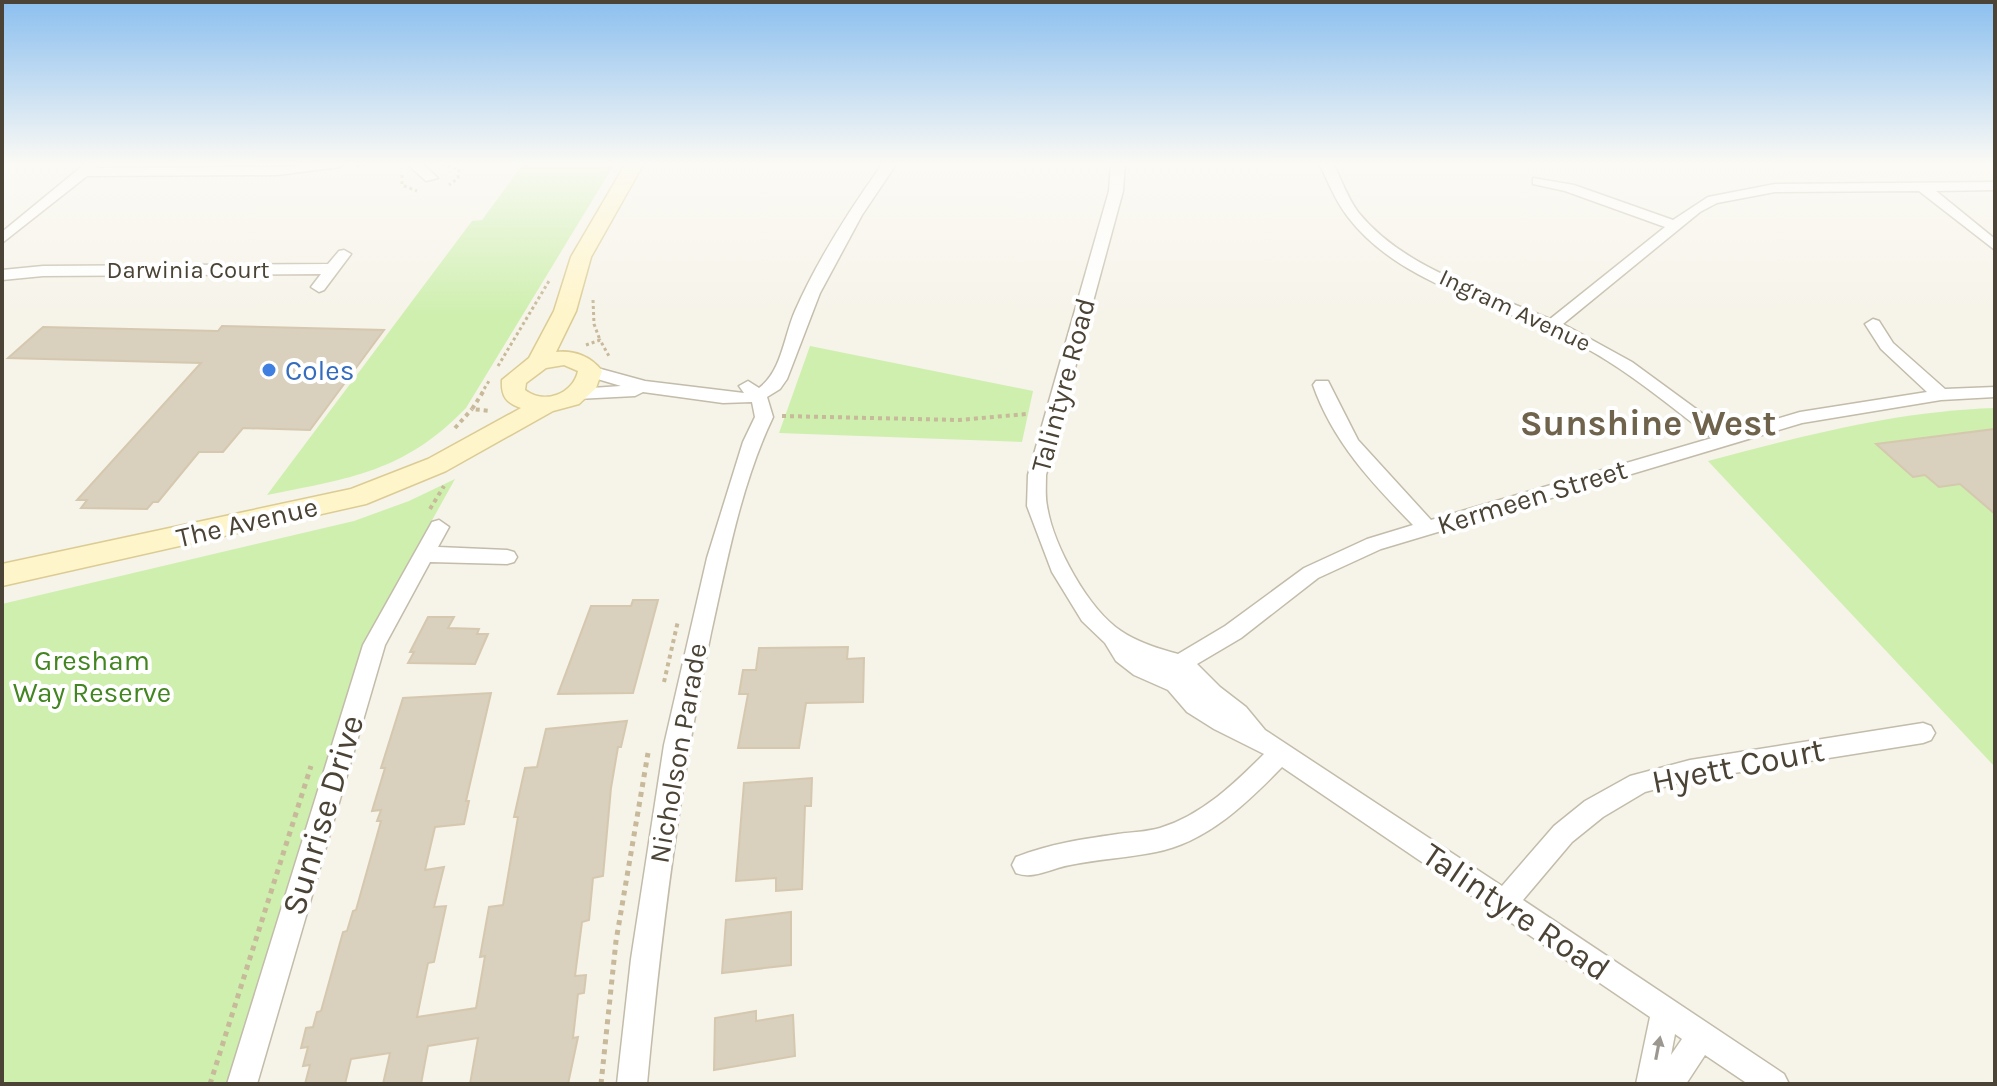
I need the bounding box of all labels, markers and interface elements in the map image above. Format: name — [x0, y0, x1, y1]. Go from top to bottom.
street label: Darwinia Court — [107, 256, 269, 284]
street label: Ingram Avenue — [1435, 263, 1595, 357]
street label: Talintyre Road — [1024, 294, 1102, 476]
place label: Coles — [285, 354, 354, 387]
marker: Coles — [260, 361, 278, 379]
district label: Sunshine West — [1520, 402, 1776, 444]
street label: Kermeen Street — [1433, 452, 1631, 542]
street label: The Avenue — [173, 490, 321, 554]
street label: Nicholson Parade — [642, 640, 714, 866]
park label: Gresham Way Reserve — [13, 644, 171, 709]
street label: Sunrise Drive — [274, 710, 372, 920]
street label: Hyett Court — [1648, 730, 1828, 802]
street label: Talintyre Road — [1415, 835, 1617, 989]
one-way arrow — [1652, 1035, 1665, 1060]

